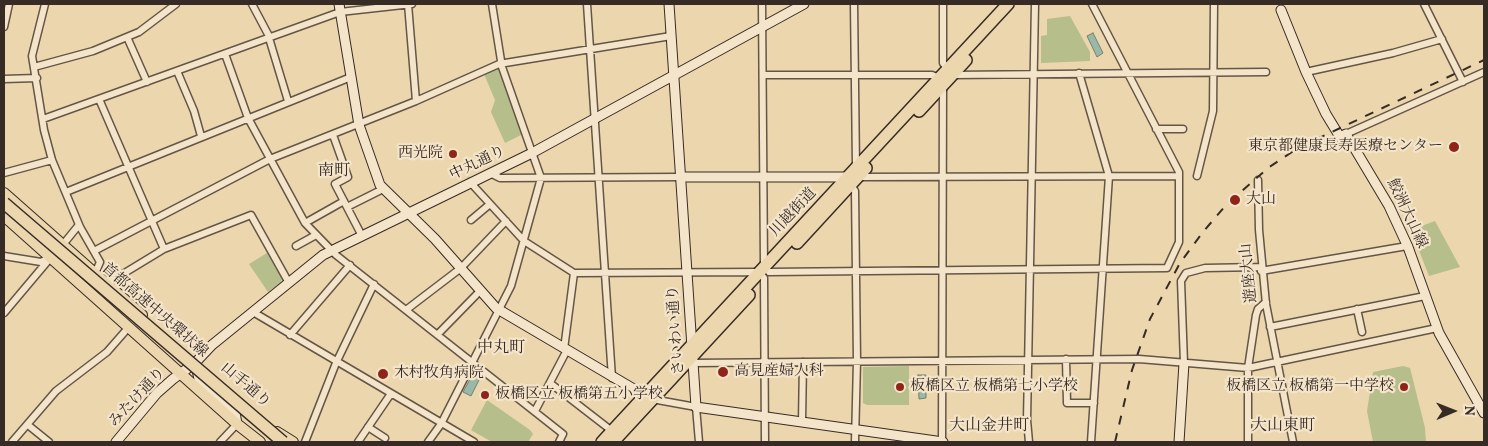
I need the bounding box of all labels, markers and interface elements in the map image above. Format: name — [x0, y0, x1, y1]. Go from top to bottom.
place label: 東京都健康長寿医療センター — [1248, 138, 1443, 156]
marker: 東京都健康長寿医療センター — [1447, 140, 1461, 154]
street label: 中丸通り — [447, 143, 509, 185]
place label: 西光院 — [398, 145, 443, 163]
marker: 西光院 — [447, 148, 459, 160]
district label: 南町 — [318, 162, 350, 182]
street label: 鮫洲大山線 — [1382, 176, 1430, 252]
street label: 川越街道 — [767, 185, 821, 241]
place label: 大山 — [1246, 191, 1276, 209]
marker: 大山 — [1228, 193, 1242, 207]
street label: 遊座大山 — [1238, 242, 1262, 304]
street label: 首都高速中央環状線 — [97, 260, 211, 362]
street label: さいわい通り — [665, 284, 689, 376]
district label: 中丸町 — [477, 339, 525, 359]
street label: 山手通り — [216, 360, 274, 412]
place label: 高見産婦人科 — [734, 363, 824, 381]
street label: みたけ通り — [106, 364, 170, 432]
place label: 木村牧角病院 — [394, 365, 484, 383]
marker: 高見産婦人科 — [716, 365, 730, 379]
marker: 木村牧角病院 — [376, 367, 390, 381]
place label: 板橋区立 板橋第七小学校 — [910, 378, 1078, 396]
place label: 板橋区立 板橋第一中学校 — [1226, 378, 1394, 396]
marker: 板橋区立 板橋第七小学校 — [894, 381, 906, 393]
marker: 板橋区立 板橋第一中学校 — [1398, 381, 1410, 393]
place label: 板橋区立 板橋第五小学校 — [495, 386, 663, 404]
north arrow — [1428, 386, 1478, 436]
marker: 板橋区立 板橋第五小学校 — [479, 389, 491, 401]
text: N — [1459, 405, 1478, 416]
district label: 大山金井町 — [949, 417, 1029, 437]
district label: 大山東町 — [1251, 417, 1315, 437]

